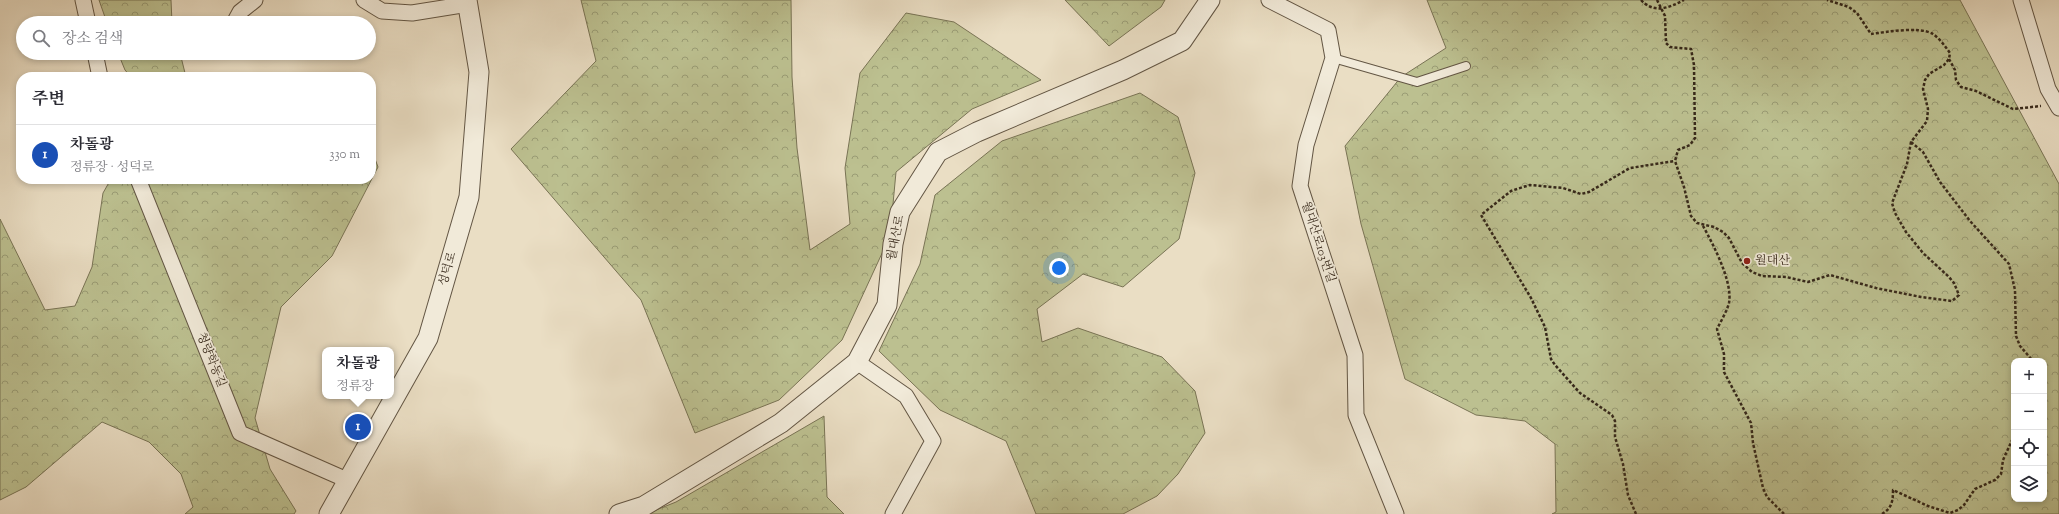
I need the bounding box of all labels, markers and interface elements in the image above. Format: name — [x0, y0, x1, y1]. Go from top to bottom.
search box — [16, 16, 376, 60]
icon: search — [30, 27, 52, 49]
text: 장소 검색 — [62, 29, 123, 50]
text: 주변 — [32, 88, 65, 112]
text: 차돌광 — [70, 135, 113, 156]
text: 1 — [43, 146, 47, 164]
text: 330 m — [329, 146, 360, 164]
text: 정류장 · 성덕로 — [70, 159, 154, 177]
street label: 월대산로103번길 — [1296, 199, 1340, 285]
street label: 월대산로 — [883, 213, 909, 262]
street label: 성덕로 — [435, 249, 462, 288]
place label: 월대산 — [1755, 252, 1790, 270]
marker: 월대산 — [1742, 256, 1752, 266]
your location — [1049, 258, 1069, 278]
street label: 청량학동길 — [192, 330, 230, 390]
popup — [322, 347, 394, 399]
text: 차돌광 — [336, 354, 380, 375]
map controls — [2011, 358, 2047, 502]
button: + — [2011, 358, 2047, 394]
text: 정류장 — [336, 378, 374, 396]
button: − — [2011, 394, 2047, 430]
pin: 1 — [345, 412, 371, 442]
button: locate — [2011, 430, 2047, 466]
button: layers — [2011, 466, 2047, 502]

